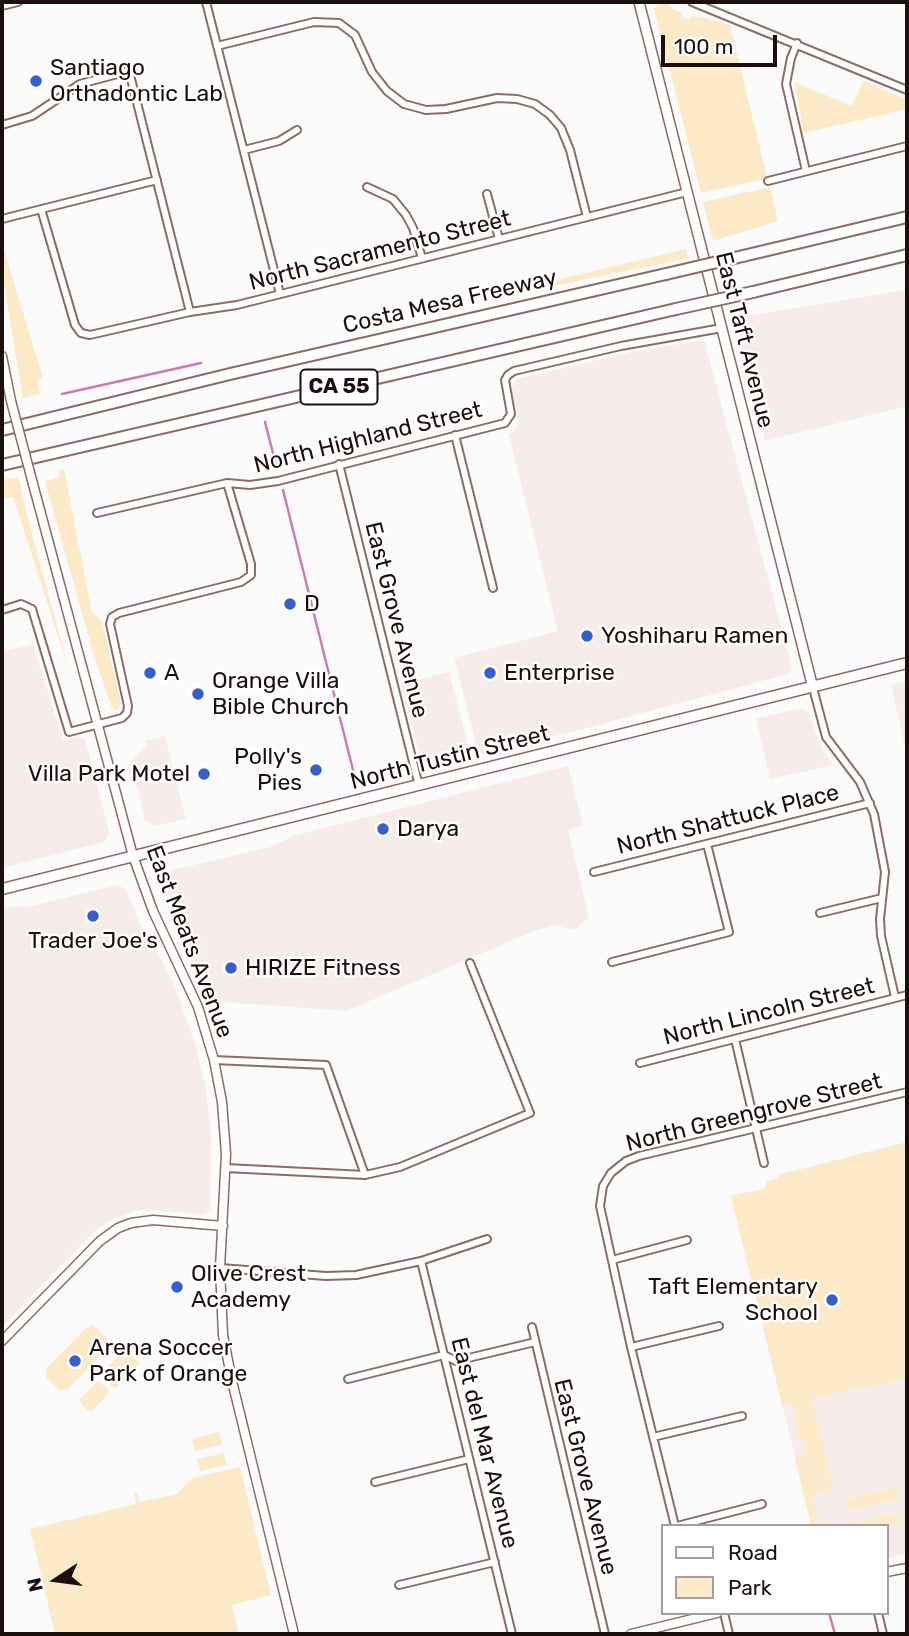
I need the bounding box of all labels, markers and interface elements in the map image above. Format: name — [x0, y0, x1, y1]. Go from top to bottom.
scale bar — [664, 21, 780, 65]
text: 100 m — [674, 34, 733, 59]
place label: Santiago Orthadontic Lab — [50, 54, 223, 108]
marker: Santiago Orthadontic Lab — [28, 73, 44, 89]
street label: North Sacramento Street — [246, 205, 514, 297]
street label: East Taft Avenue — [709, 249, 779, 431]
street label: Costa Mesa Freeway — [340, 264, 560, 340]
road number: CA 55 — [300, 370, 378, 404]
street label: North Highland Street — [251, 396, 485, 480]
street label: East Grove Avenue — [358, 519, 434, 721]
place label: D — [304, 590, 320, 618]
marker: D — [282, 596, 298, 612]
place label: Yoshiharu Ramen — [601, 622, 788, 650]
marker: Yoshiharu Ramen — [579, 628, 595, 644]
place label: A — [164, 659, 179, 687]
place label: Enterprise — [504, 659, 615, 687]
marker: A — [142, 665, 158, 681]
marker: Enterprise — [482, 665, 498, 681]
place label: Orange Villa Bible Church — [212, 667, 349, 721]
marker: Orange Villa Bible Church — [190, 686, 206, 702]
street label: North Tustin Street — [348, 720, 552, 796]
place label: Polly's Pies — [234, 743, 302, 797]
place label: Villa Park Motel — [28, 760, 190, 788]
marker: Polly's Pies — [308, 762, 324, 778]
marker: Villa Park Motel — [196, 766, 212, 782]
street label: North Shattuck Place — [614, 779, 842, 861]
place label: Darya — [397, 815, 459, 843]
marker: Darya — [375, 821, 391, 837]
street label: East Meats Avenue — [140, 842, 238, 1042]
marker: Trader Joe's — [85, 908, 101, 924]
place label: Trader Joe's — [28, 927, 158, 955]
place label: HIRIZE Fitness — [245, 954, 401, 982]
marker: HIRIZE Fitness — [223, 960, 239, 976]
street label: North Lincoln Street — [661, 972, 877, 1052]
street label: North Greengrove Street — [623, 1068, 885, 1158]
place label: Olive Crest Academy — [191, 1260, 306, 1314]
place label: Taft Elementary School — [648, 1273, 818, 1327]
marker: Olive Crest Academy — [169, 1279, 185, 1295]
marker: Taft Elementary School — [824, 1292, 840, 1308]
place label: Arena Soccer Park of Orange — [89, 1334, 247, 1388]
street label: East del Mar Avenue — [444, 1335, 524, 1551]
marker: Arena Soccer Park of Orange — [67, 1353, 83, 1369]
street label: East Grove Avenue — [547, 1376, 623, 1578]
legend — [660, 1524, 888, 1615]
text: Road — [728, 1540, 778, 1565]
north arrow — [21, 1545, 91, 1615]
text: Park — [728, 1575, 772, 1600]
text: N — [22, 1576, 48, 1594]

